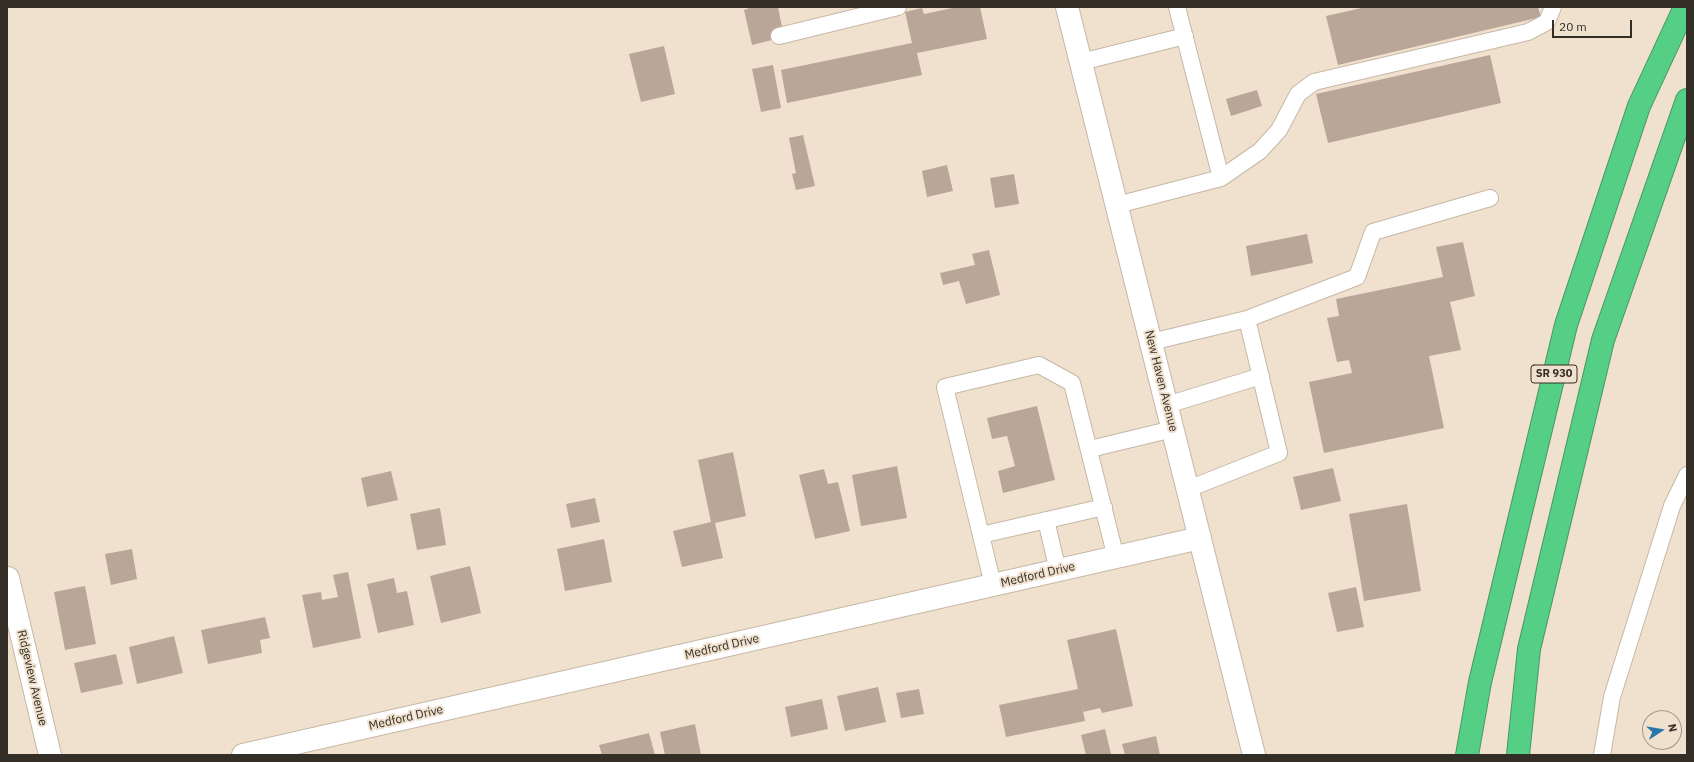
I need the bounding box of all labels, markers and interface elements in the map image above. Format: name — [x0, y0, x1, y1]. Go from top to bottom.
scale bar — [1554, 12, 1634, 38]
text: 20 m — [1559, 19, 1587, 34]
street label: New Haven Avenue — [1141, 329, 1181, 433]
road number: SR 930 — [1531, 365, 1577, 383]
street label: Medford Drive — [999, 559, 1077, 591]
street label: Ridgeview Avenue — [14, 629, 50, 727]
street label: Medford Drive — [683, 631, 761, 663]
street label: Medford Drive — [367, 702, 445, 734]
north arrow — [1642, 710, 1682, 750]
text: N — [1665, 722, 1680, 733]

